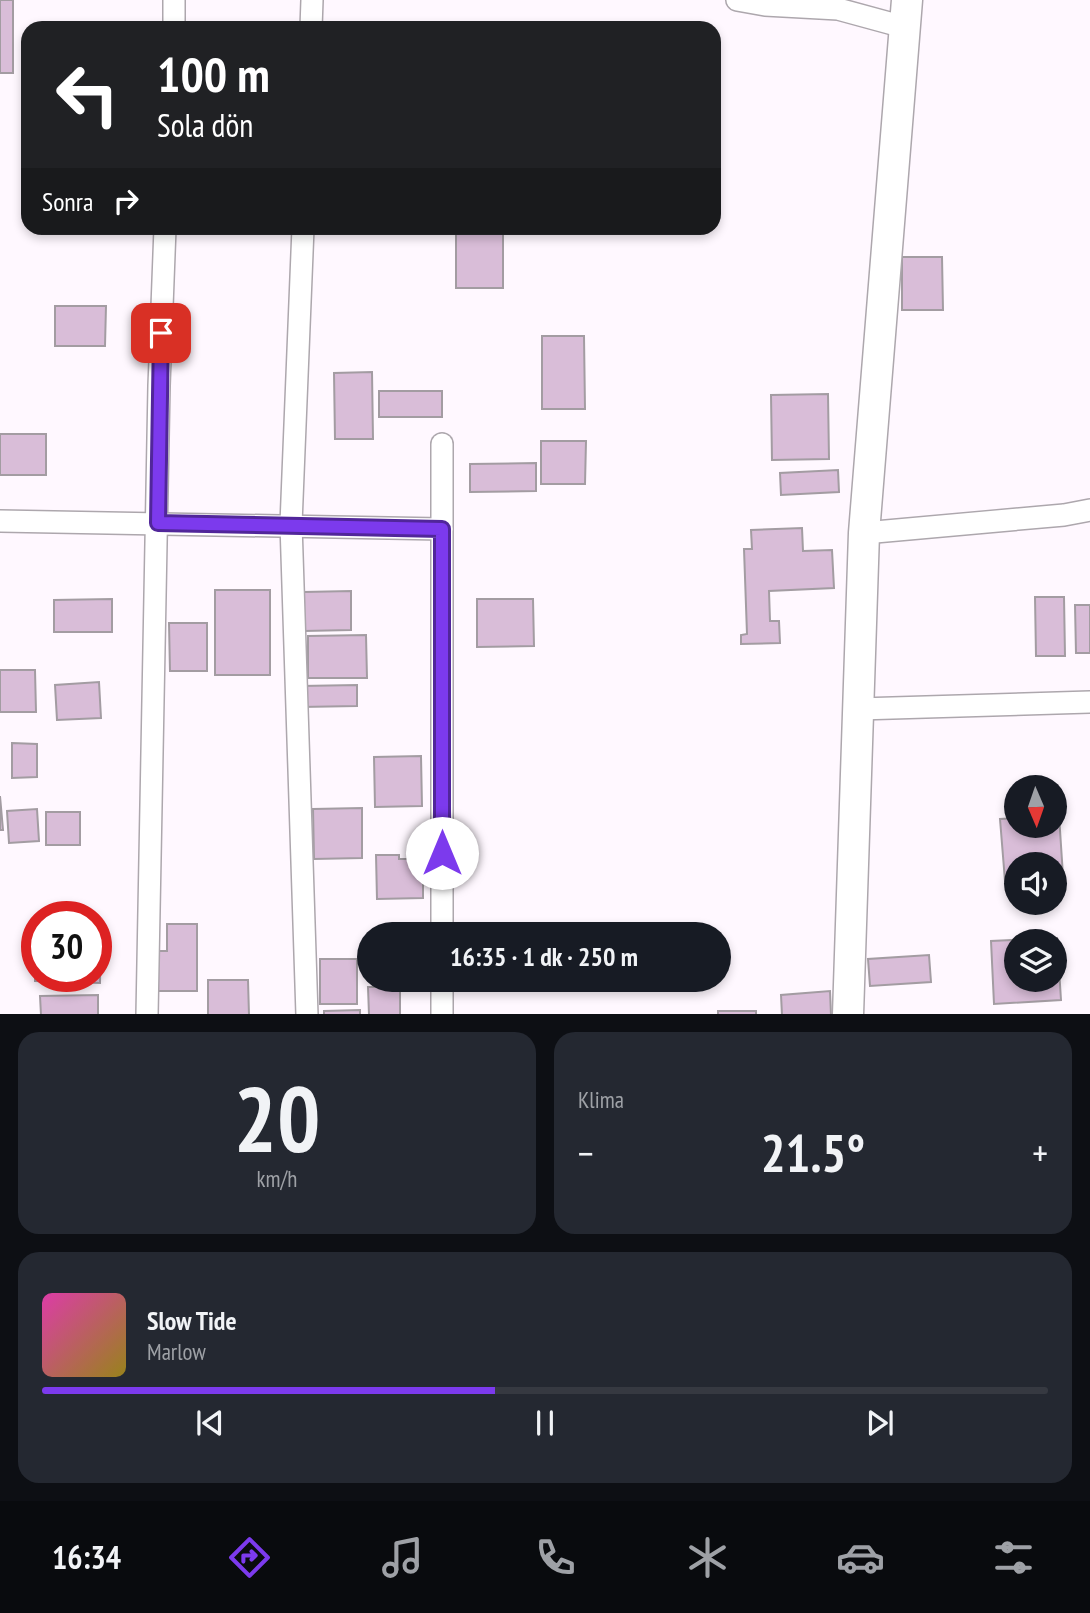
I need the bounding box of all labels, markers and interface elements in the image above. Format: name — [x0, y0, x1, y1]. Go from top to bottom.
text: 100 m — [157, 42, 270, 106]
icon: left — [42, 49, 133, 140]
text: Sola dön — [157, 104, 253, 146]
icon: right — [107, 182, 145, 220]
text: Sonra — [42, 185, 93, 218]
pin — [131, 303, 191, 363]
icon: arrive — [142, 314, 180, 352]
north arrow — [1004, 775, 1068, 838]
map controls — [1004, 775, 1067, 992]
position arrow — [405, 816, 479, 890]
button: sound — [1004, 852, 1067, 915]
speed limit sign: 30 — [21, 901, 112, 992]
button: layers — [1004, 929, 1067, 992]
text: 16:35 · 1 dk · 250 m — [450, 940, 638, 973]
text: 20 — [234, 1059, 321, 1177]
text: Klima — [578, 1085, 624, 1114]
text: 21.5° — [761, 1119, 865, 1186]
text: − — [578, 1128, 594, 1177]
text: + — [1032, 1128, 1048, 1177]
text: km/h — [257, 1164, 297, 1193]
text: Slow Tide — [147, 1304, 237, 1337]
text: Marlow — [147, 1337, 206, 1366]
icon: previous — [191, 1404, 229, 1442]
icon: pause — [526, 1404, 564, 1442]
icon: next — [861, 1404, 899, 1442]
icon: directions — [225, 1533, 274, 1582]
icon: music — [378, 1533, 427, 1582]
icon: phone — [531, 1533, 580, 1582]
icon: climate — [683, 1533, 732, 1582]
icon: car — [836, 1533, 885, 1582]
icon: filters — [989, 1533, 1038, 1582]
text: 16:34 — [52, 1536, 121, 1578]

